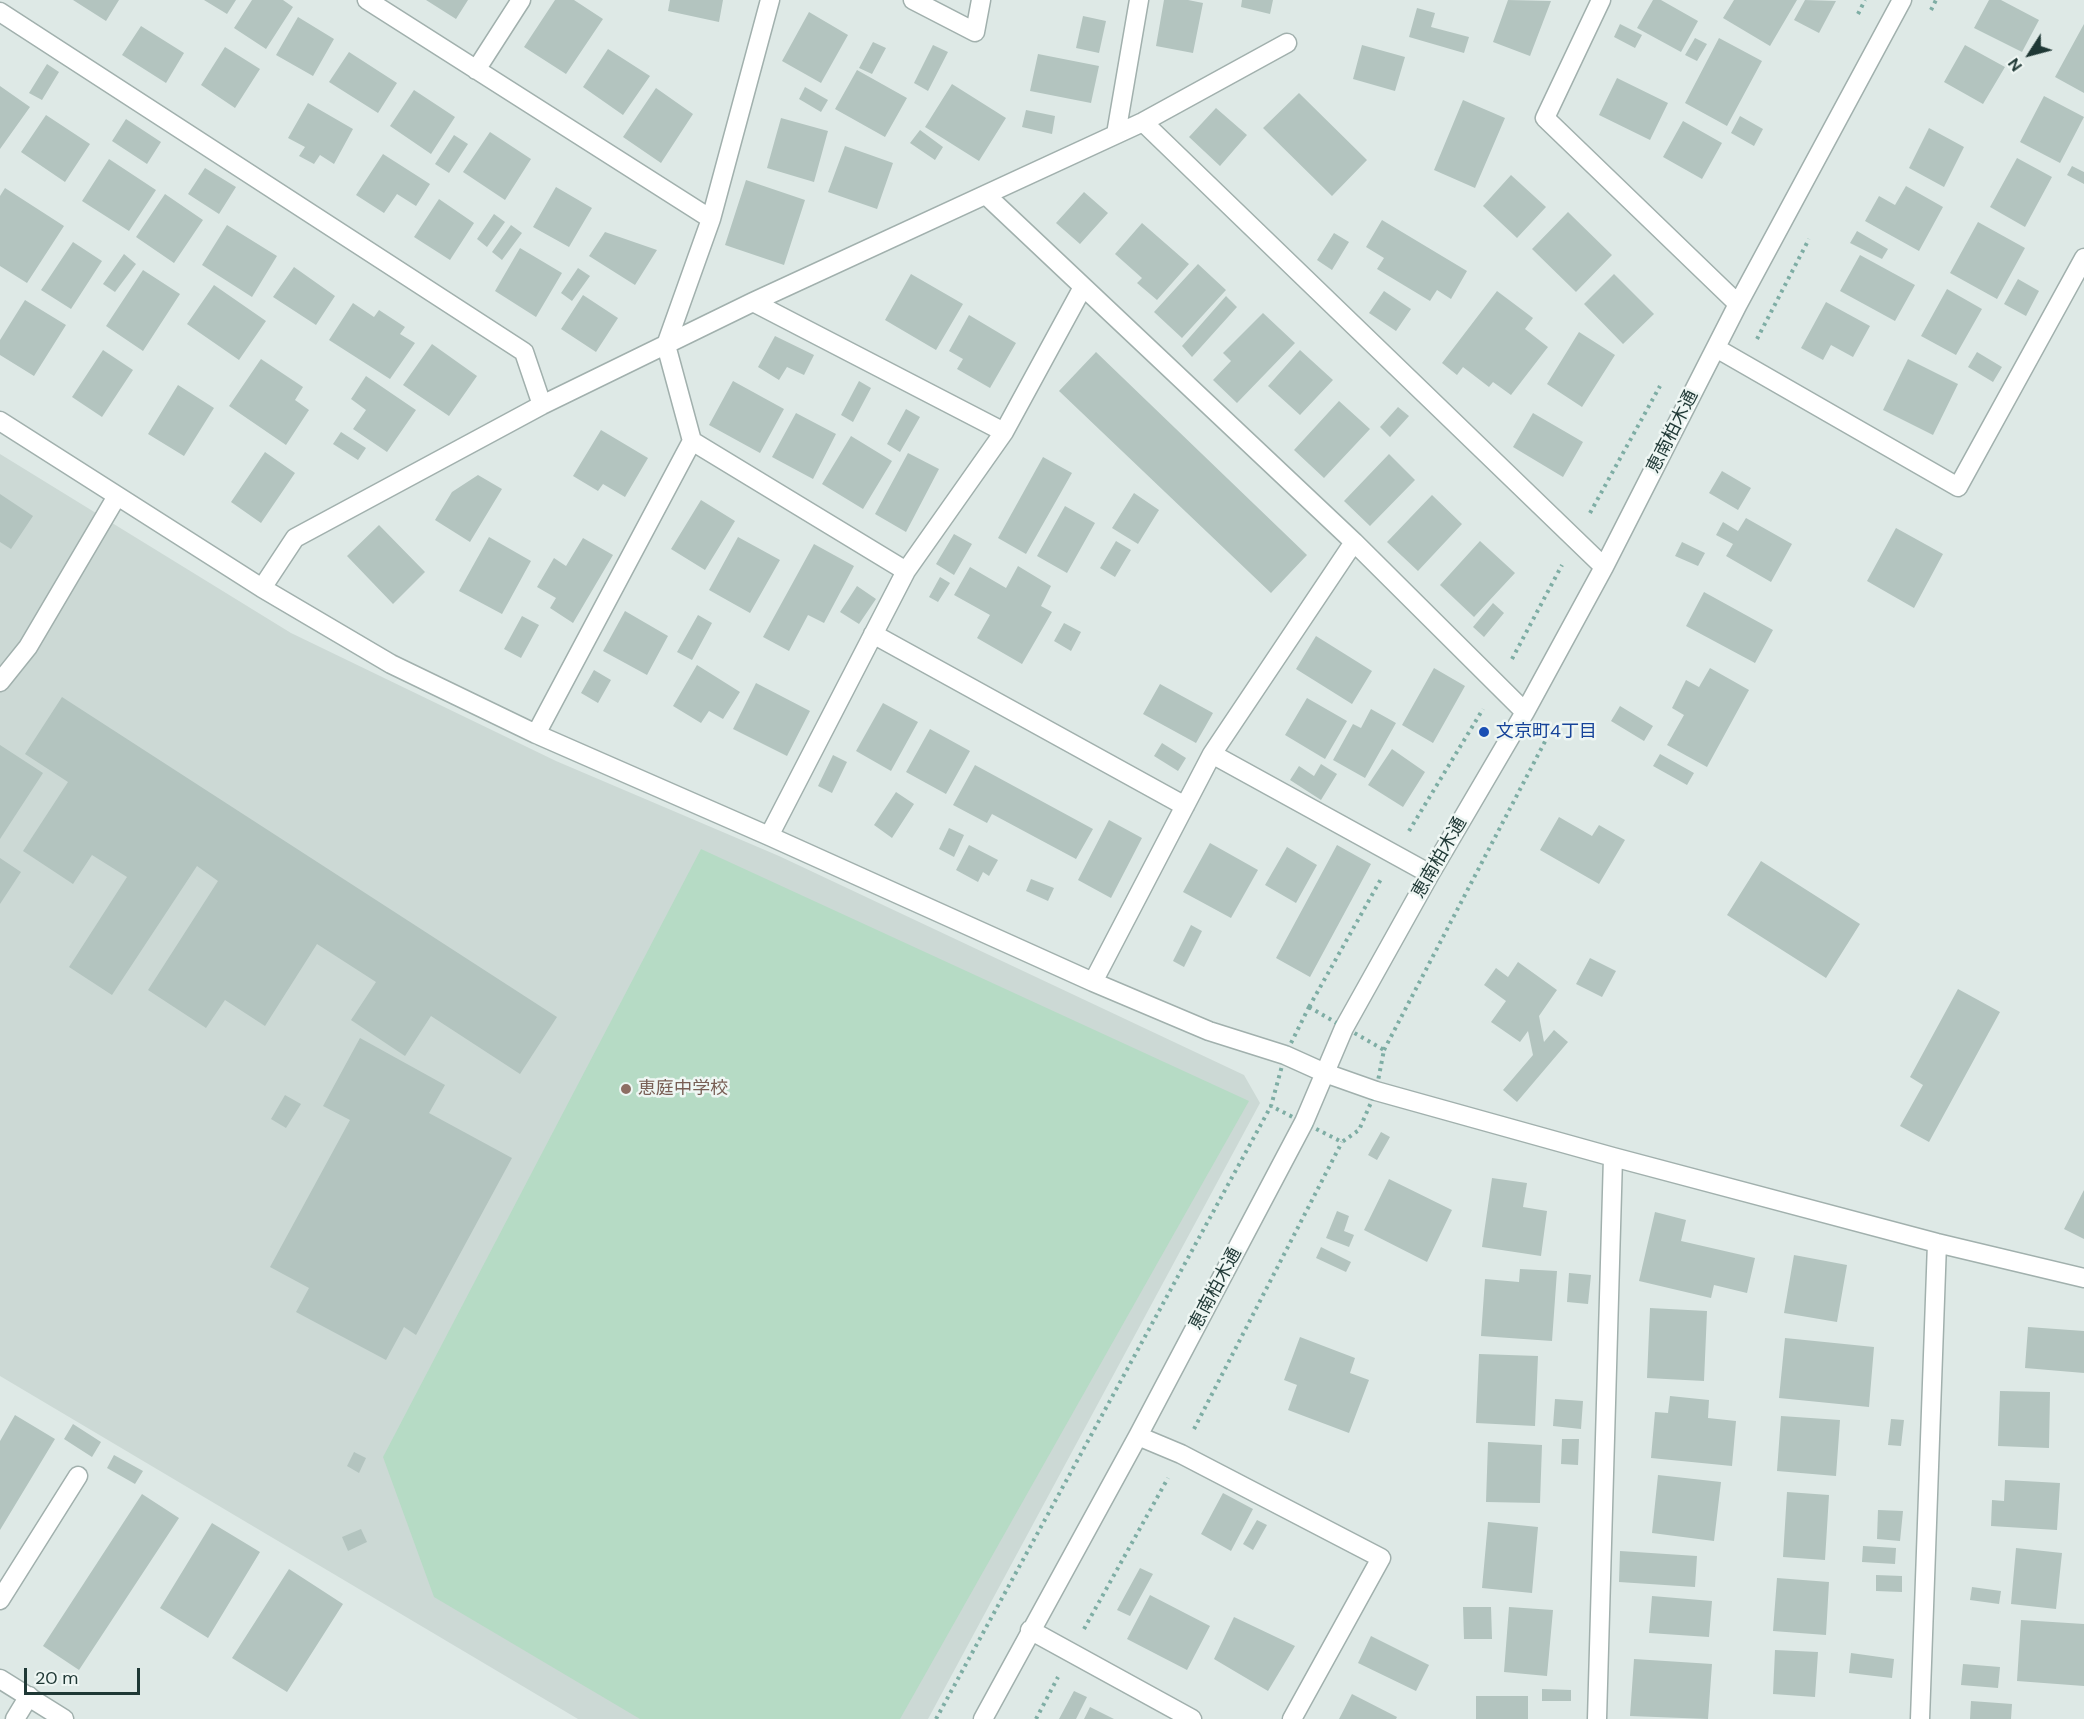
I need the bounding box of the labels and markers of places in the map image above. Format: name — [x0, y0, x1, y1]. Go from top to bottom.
place label: 文京町4丁目 — [1496, 721, 1597, 743]
marker: 文京町4丁目 — [1477, 725, 1491, 739]
place label: 恵庭中学校 — [638, 1078, 728, 1100]
marker: 恵庭中学校 — [619, 1082, 633, 1096]

